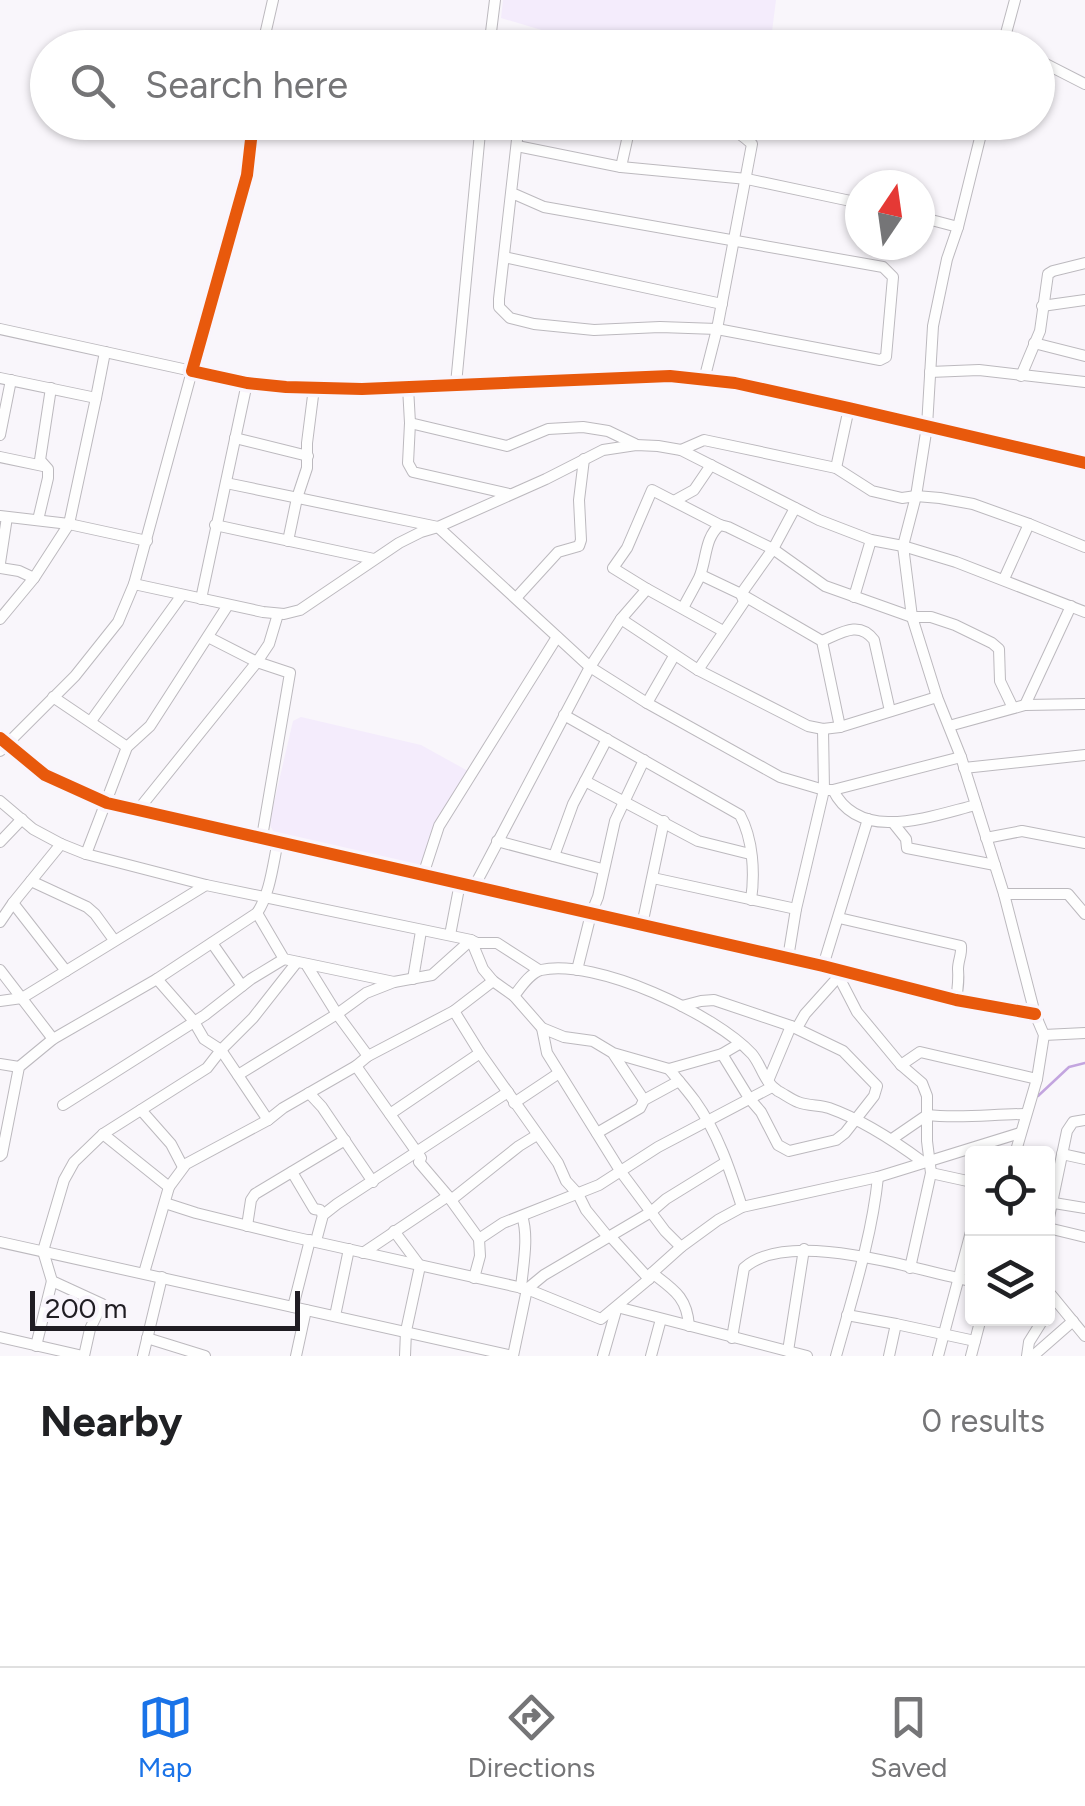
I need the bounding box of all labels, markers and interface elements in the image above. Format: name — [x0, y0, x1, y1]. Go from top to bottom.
search box — [30, 30, 1055, 140]
icon: search — [65, 58, 120, 113]
text: Search here — [145, 62, 348, 108]
north arrow — [845, 170, 935, 260]
map controls — [965, 1146, 1055, 1326]
button: locate — [965, 1146, 1055, 1236]
button: layers — [965, 1236, 1055, 1326]
scale bar — [30, 1286, 300, 1330]
text: 200 m — [45, 1291, 127, 1325]
text: Nearby — [40, 1396, 182, 1447]
text: 0 results — [921, 1402, 1045, 1440]
tab: Map — [138, 1690, 193, 1784]
tab: Directions — [468, 1690, 595, 1784]
tab: Saved — [870, 1690, 947, 1784]

